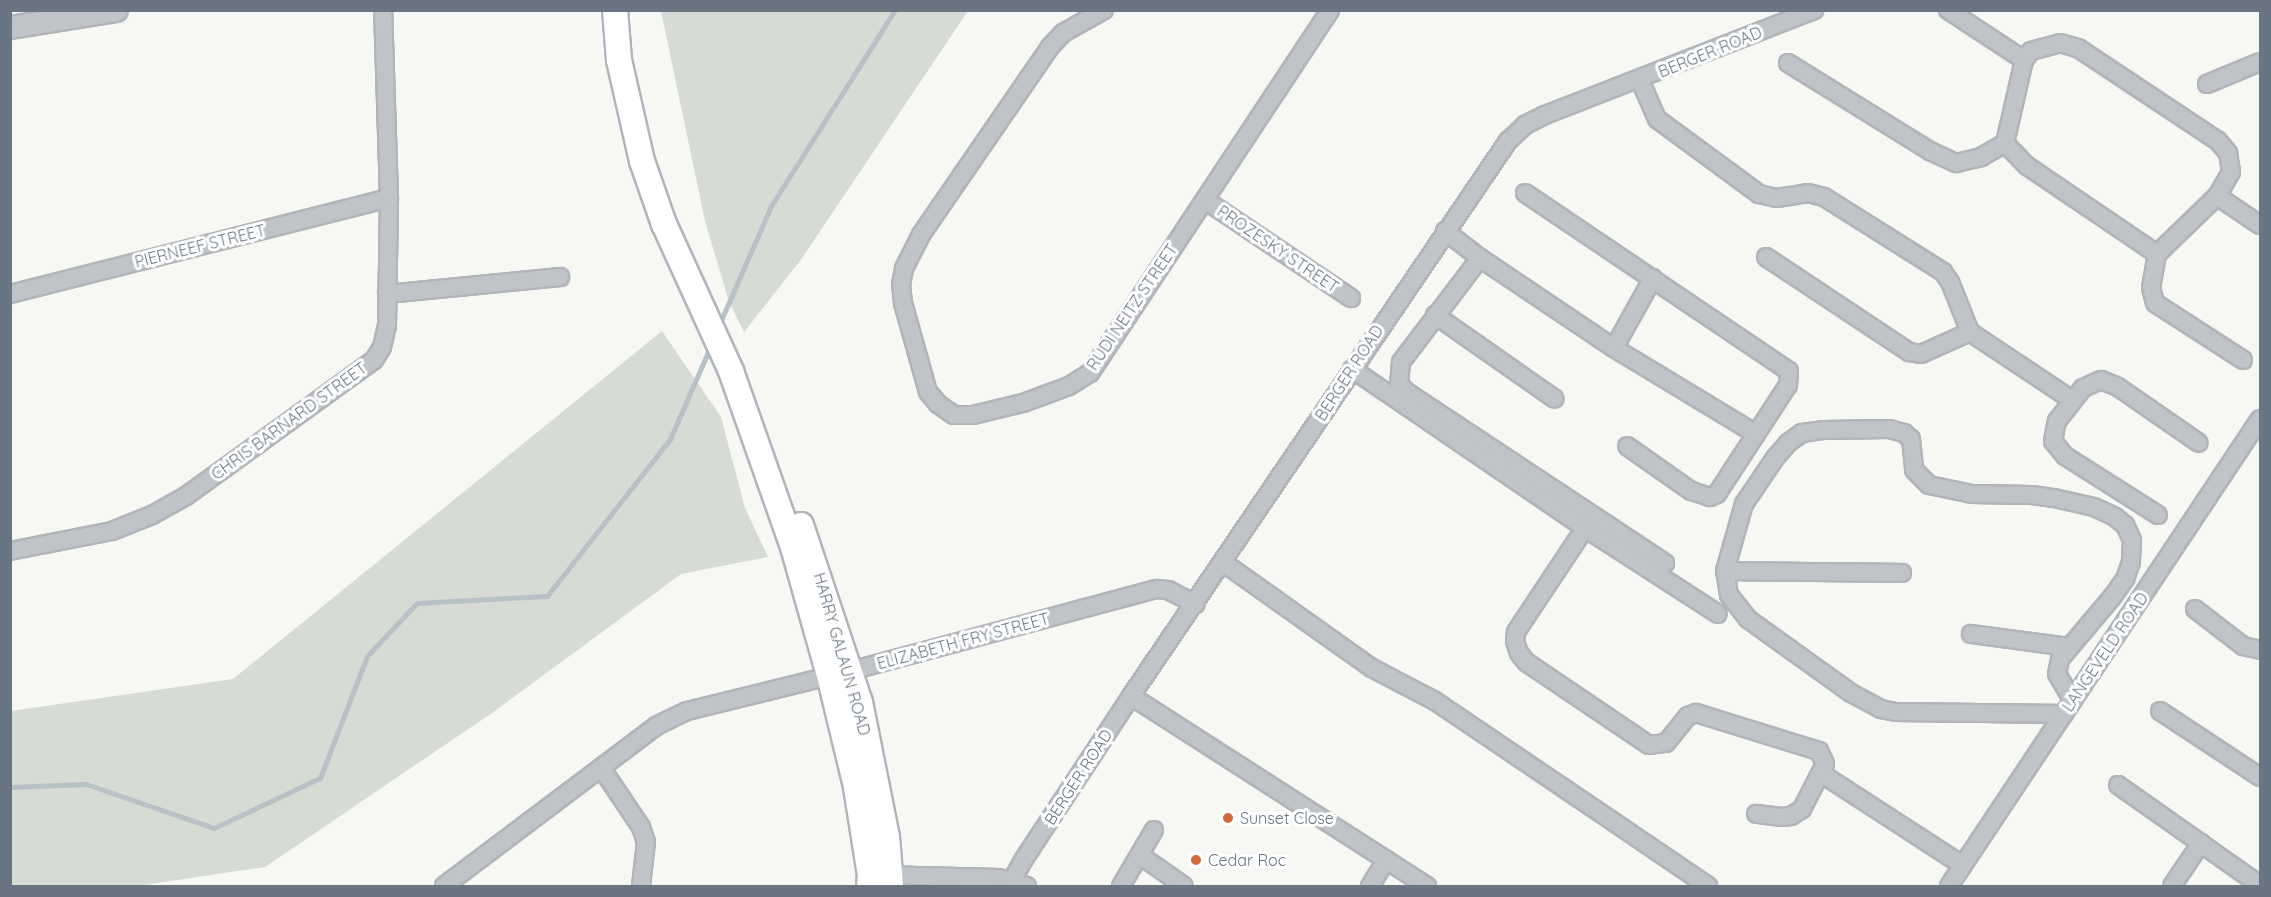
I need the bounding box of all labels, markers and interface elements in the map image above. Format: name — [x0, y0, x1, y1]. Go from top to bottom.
street label: BERGER ROAD — [1655, 23, 1765, 81]
street label: PROZESKY STREET — [1214, 201, 1342, 297]
street label: PIERNEEF STREET — [133, 220, 267, 272]
street label: RUDI NEITZ STREET — [1083, 240, 1181, 374]
street label: BERGER ROAD — [1311, 322, 1387, 424]
street label: CHRIS BARNARD STREET — [208, 358, 370, 484]
street label: HARRY GALAUN ROAD — [810, 570, 874, 738]
street label: LANGEVELD ROAD — [2058, 589, 2152, 715]
street label: ELIZABETH FRY STREET — [875, 609, 1051, 673]
street label: BERGER ROAD — [1040, 726, 1116, 828]
place label: Sunset Close — [1240, 808, 1334, 828]
marker: Sunset Close — [1221, 811, 1235, 825]
place label: Cedar Roc — [1208, 850, 1286, 870]
marker: Cedar Roc — [1189, 853, 1203, 867]

